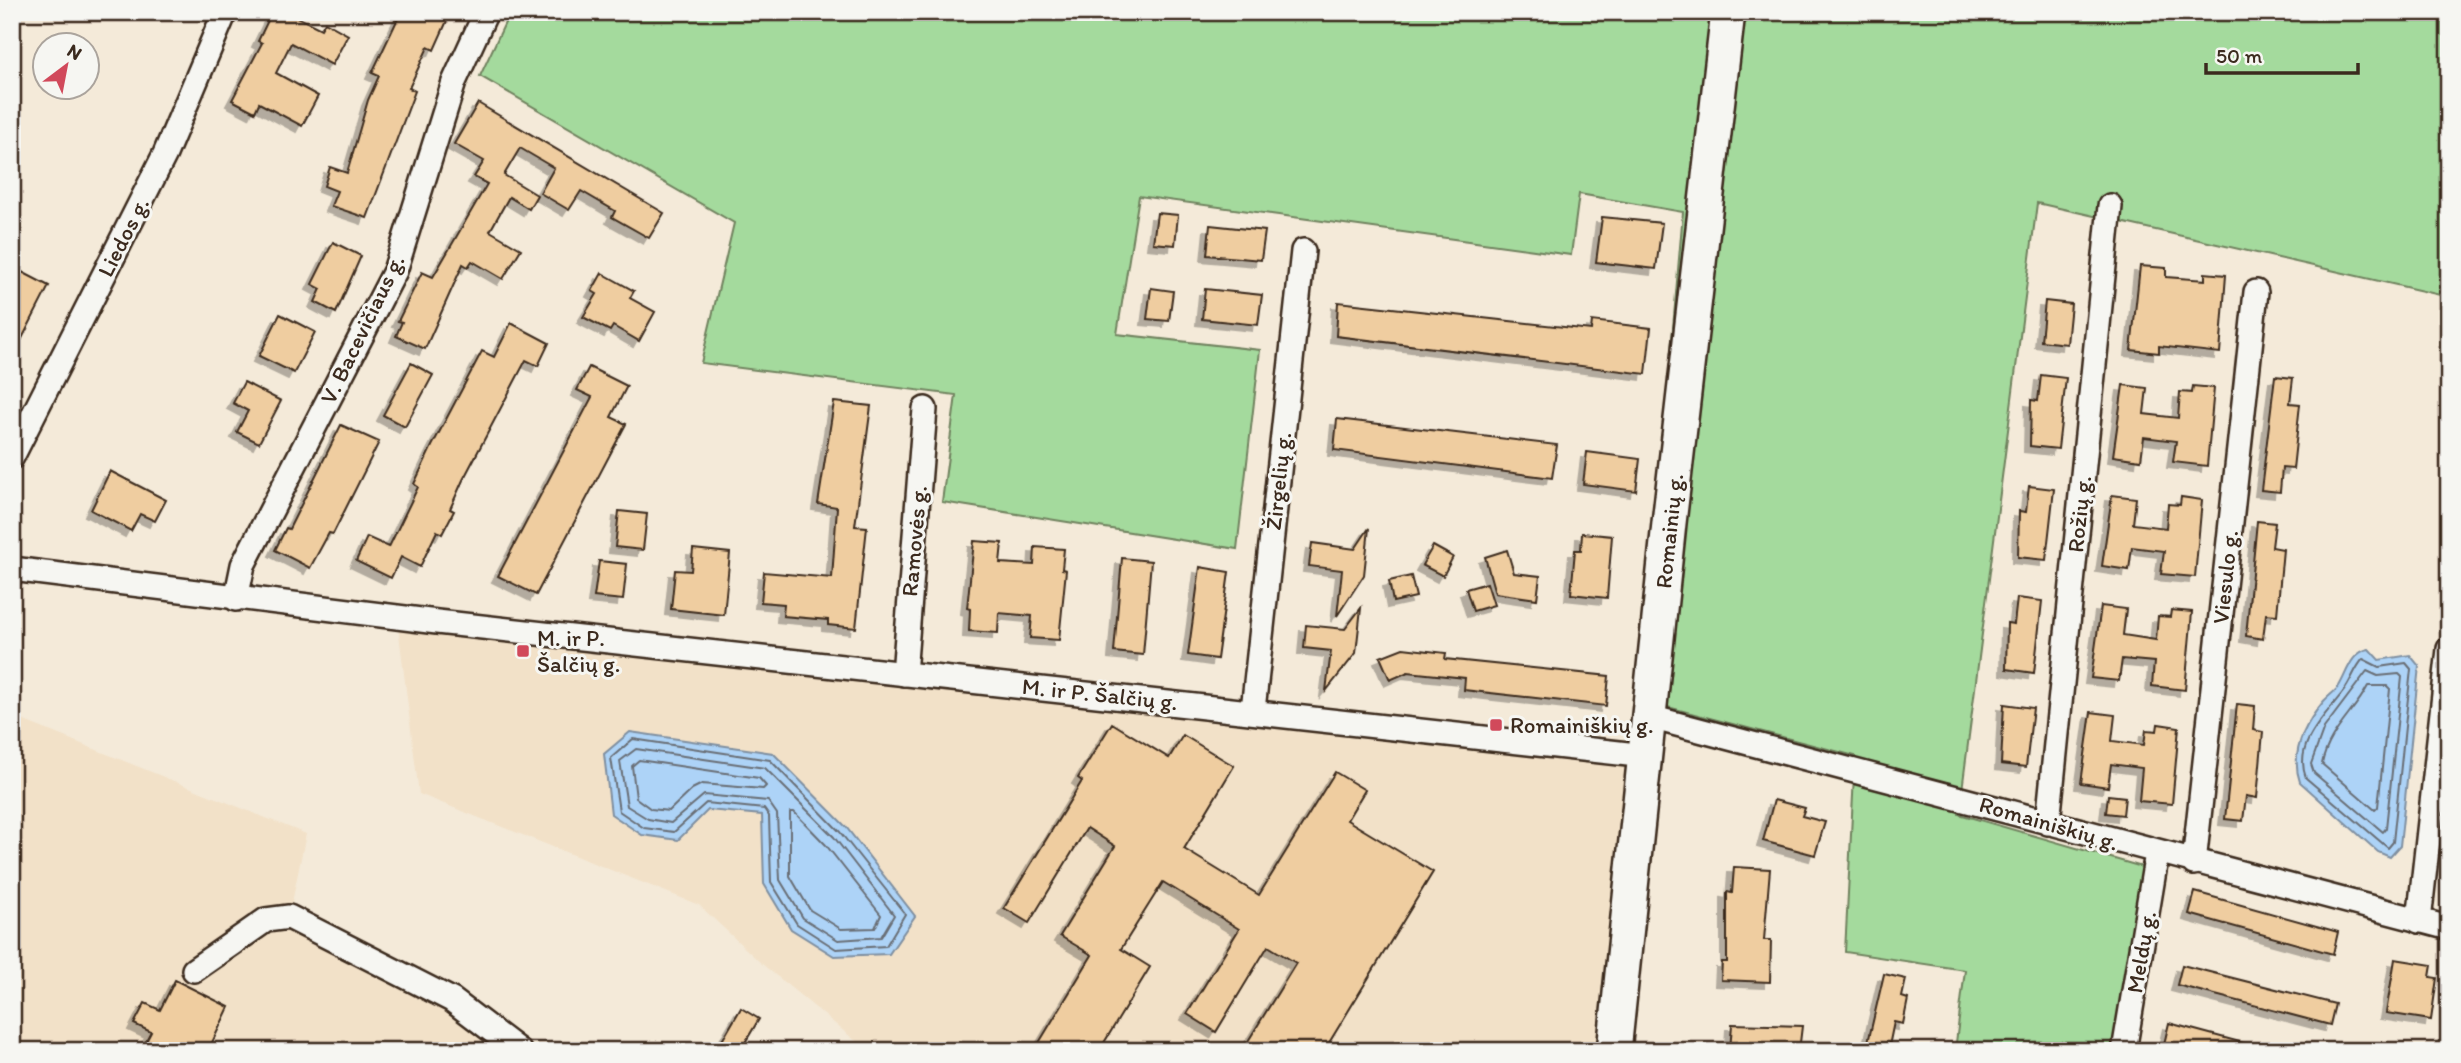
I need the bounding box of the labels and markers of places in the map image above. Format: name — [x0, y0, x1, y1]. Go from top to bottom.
place label: M. ir P. Šalčių g. — [537, 624, 620, 678]
marker: M. ir P. Šalčių g. — [515, 643, 531, 659]
place label: Romainiškių g. — [1510, 711, 1654, 739]
marker: Romainiškių g. — [1488, 717, 1504, 733]

